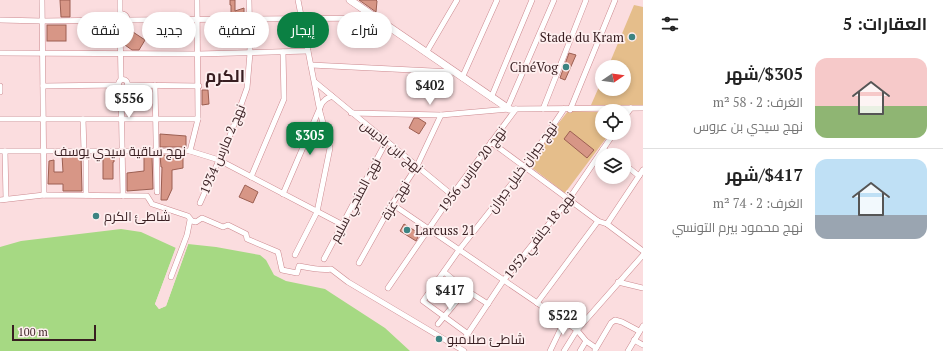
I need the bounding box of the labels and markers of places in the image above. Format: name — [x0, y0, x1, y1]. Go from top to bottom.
place label: Stade du Kram — [540, 28, 624, 46]
marker: Stade du Kram — [627, 32, 637, 42]
place label: CinéVog — [510, 58, 558, 76]
marker: CinéVog — [561, 62, 571, 72]
pin: $402 — [406, 72, 454, 106]
pin: $556 — [105, 85, 153, 119]
pin: $305 — [286, 122, 334, 156]
place label: شاطئ الکرم — [104, 207, 171, 226]
marker: شاطئ الکرم — [91, 211, 101, 221]
place label: Larcuss 21 — [415, 221, 476, 239]
marker: Larcuss 21 — [402, 225, 412, 235]
pin: $417 — [426, 277, 474, 311]
pin: $522 — [539, 302, 587, 336]
place label: شاطئ صلامبو — [447, 330, 525, 348]
marker: شاطئ صلامبو — [434, 334, 444, 344]

